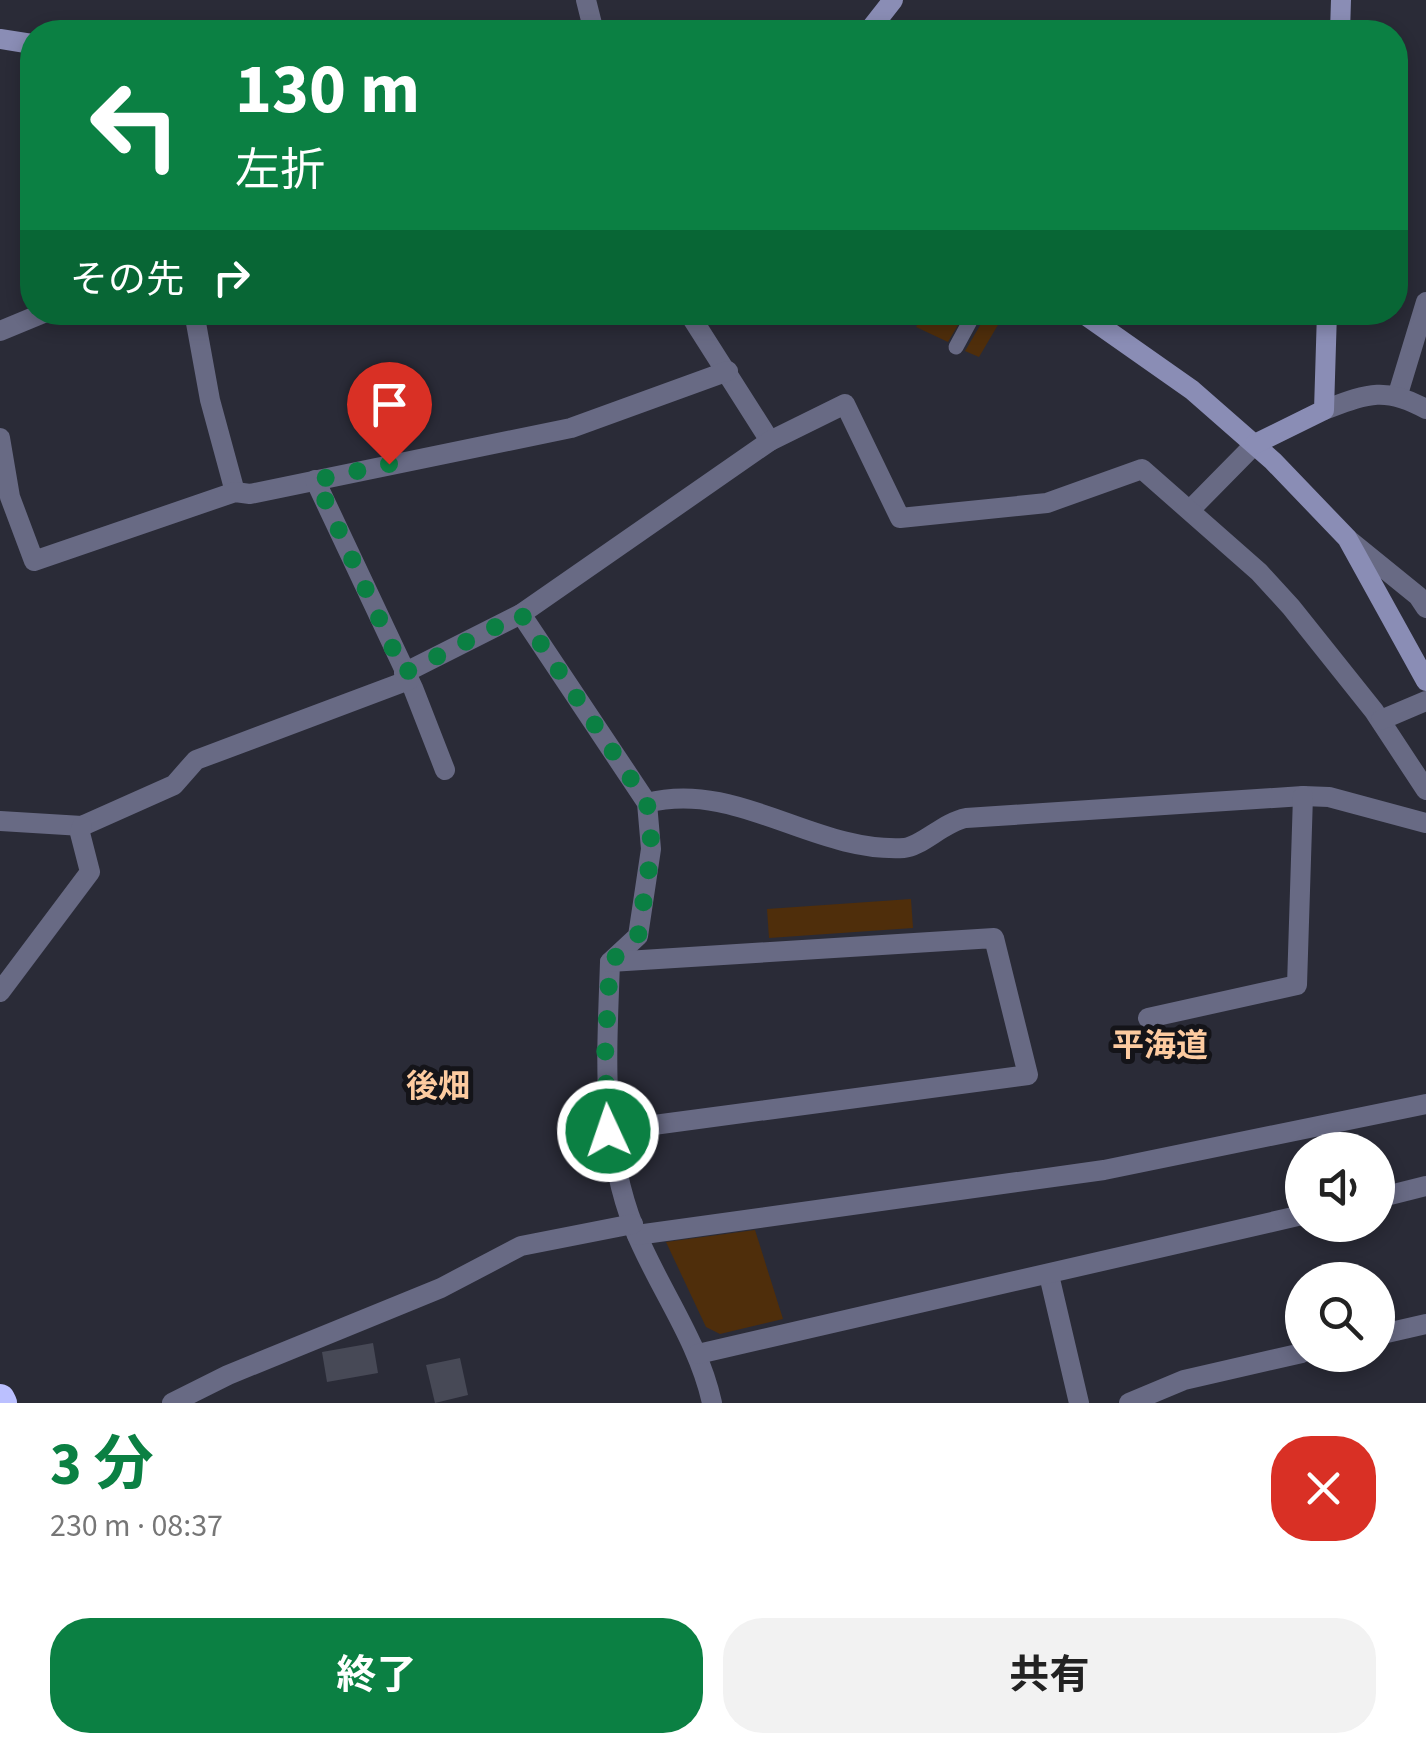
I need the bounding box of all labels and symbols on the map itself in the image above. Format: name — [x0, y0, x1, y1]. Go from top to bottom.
pin — [347, 362, 432, 465]
district label: 平海道 — [1112, 1023, 1208, 1069]
district label: 後畑 — [406, 1064, 470, 1110]
position arrow — [556, 1079, 660, 1183]

